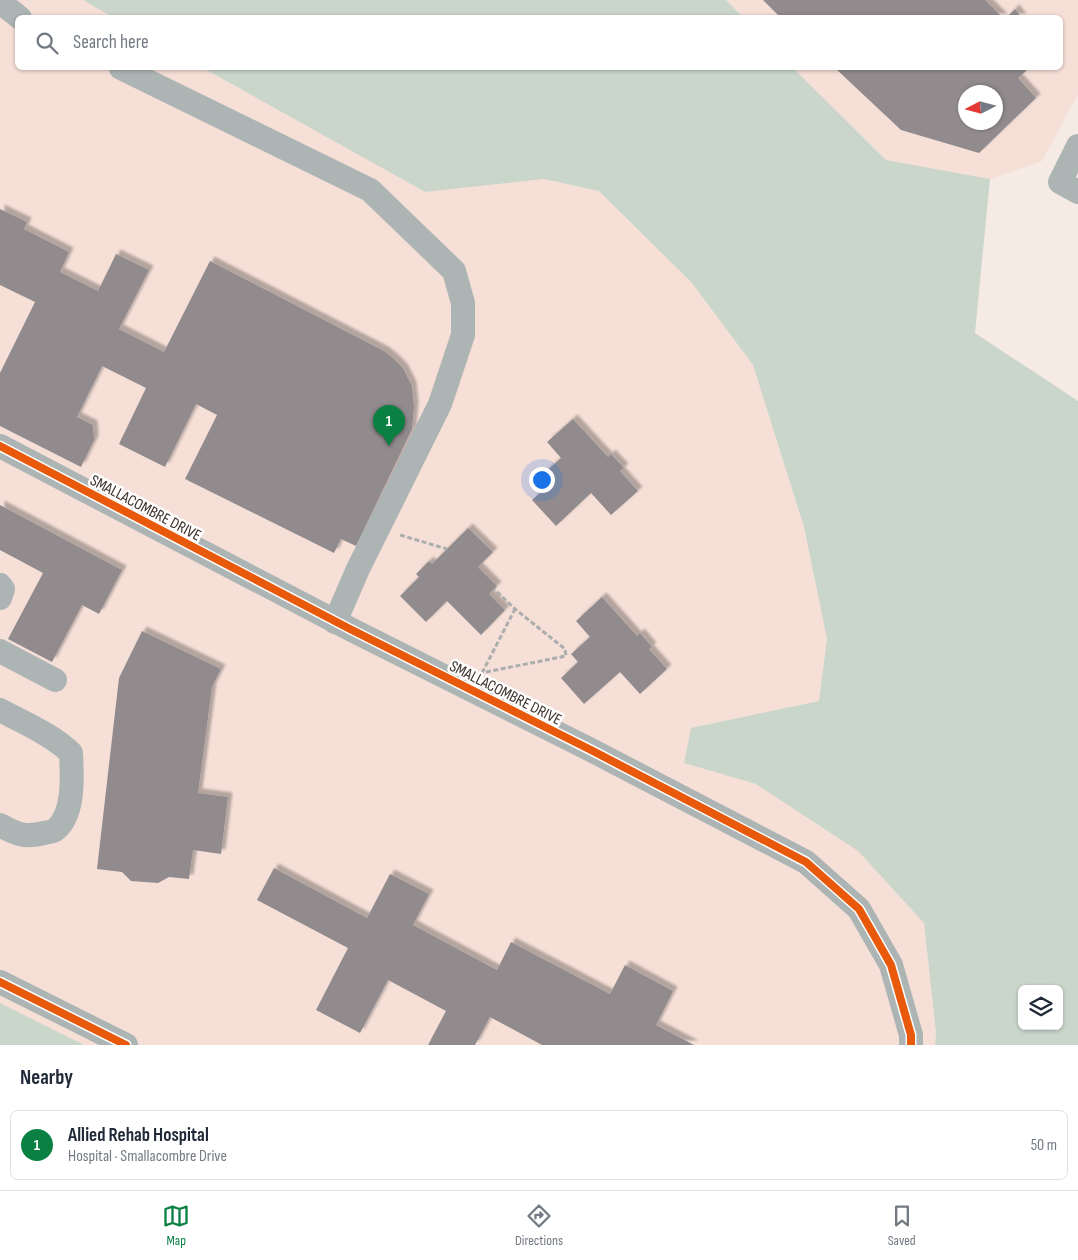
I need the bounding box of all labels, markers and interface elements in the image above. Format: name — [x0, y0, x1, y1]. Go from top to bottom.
search box — [15, 15, 1063, 70]
icon: search — [33, 29, 61, 57]
text: Search here — [73, 31, 149, 54]
north arrow — [958, 85, 1003, 130]
pin: 1 — [373, 405, 405, 446]
your location — [529, 467, 555, 493]
street label: SMALLACOMBRE DRIVE — [87, 471, 204, 546]
street label: SMALLACOMBRE DRIVE — [446, 657, 564, 730]
map controls — [1018, 985, 1063, 1030]
button: layers — [1018, 985, 1063, 1030]
text: Nearby — [20, 1065, 73, 1090]
text: Allied Rehab Hospital — [68, 1124, 209, 1147]
text: 1 — [34, 1136, 40, 1155]
text: 50 m — [1031, 1136, 1057, 1155]
text: Hospital · Smallacombre Drive — [68, 1147, 227, 1166]
tab: Map — [162, 1202, 190, 1249]
tab: Directions — [515, 1202, 563, 1249]
tab: Saved — [888, 1202, 916, 1249]

